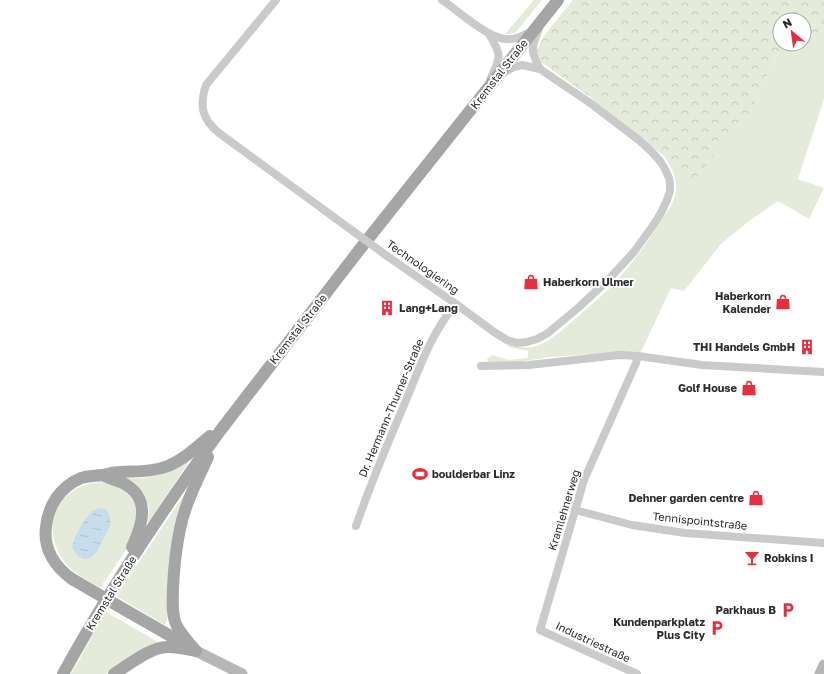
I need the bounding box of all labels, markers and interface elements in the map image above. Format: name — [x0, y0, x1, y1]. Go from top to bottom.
north arrow — [772, 12, 812, 52]
text: N — [780, 15, 794, 31]
street label: Kremstal Straße — [467, 36, 530, 111]
street label: Technologiering — [385, 237, 462, 296]
shop icon: Haberkorn Ulmer — [522, 273, 540, 291]
place label: Haberkorn Ulmer — [543, 275, 635, 288]
place label: Haberkorn Kalender — [715, 289, 772, 315]
street label: Kremstal Straße — [266, 291, 329, 366]
shop icon: Haberkorn Kalender — [774, 293, 792, 311]
building icon: Lang+Lang — [378, 299, 396, 317]
place label: Lang+Lang — [399, 301, 458, 314]
street label: Dr. Hermann-Thurner-Straße — [355, 337, 426, 479]
building icon: THI Handels GmbH — [798, 338, 816, 356]
place label: THI Handels GmbH — [693, 340, 795, 353]
shop icon: Golf House — [740, 379, 758, 397]
place label: Golf House — [678, 381, 738, 394]
sports icon: boulderbar Linz — [411, 465, 429, 483]
place label: boulderbar Linz — [432, 467, 515, 480]
street label: Kramlehnerweg — [545, 468, 582, 552]
shop icon: Dehner garden centre — [747, 489, 765, 507]
place label: Dehner garden centre — [628, 491, 745, 504]
street label: Tennispointstraße — [652, 509, 748, 532]
bar icon: Robkins I — [743, 549, 761, 567]
place label: Robkins I — [764, 551, 814, 564]
street label: Kremstal Straße — [83, 553, 139, 632]
parking icon: Parkhaus B — [779, 601, 797, 619]
place label: Parkhaus B — [716, 603, 776, 616]
place label: Kundenparkplatz Plus City — [613, 615, 705, 641]
street label: Industriestraße — [554, 619, 633, 665]
parking icon: Kundenparkplatz Plus City — [708, 619, 726, 637]

